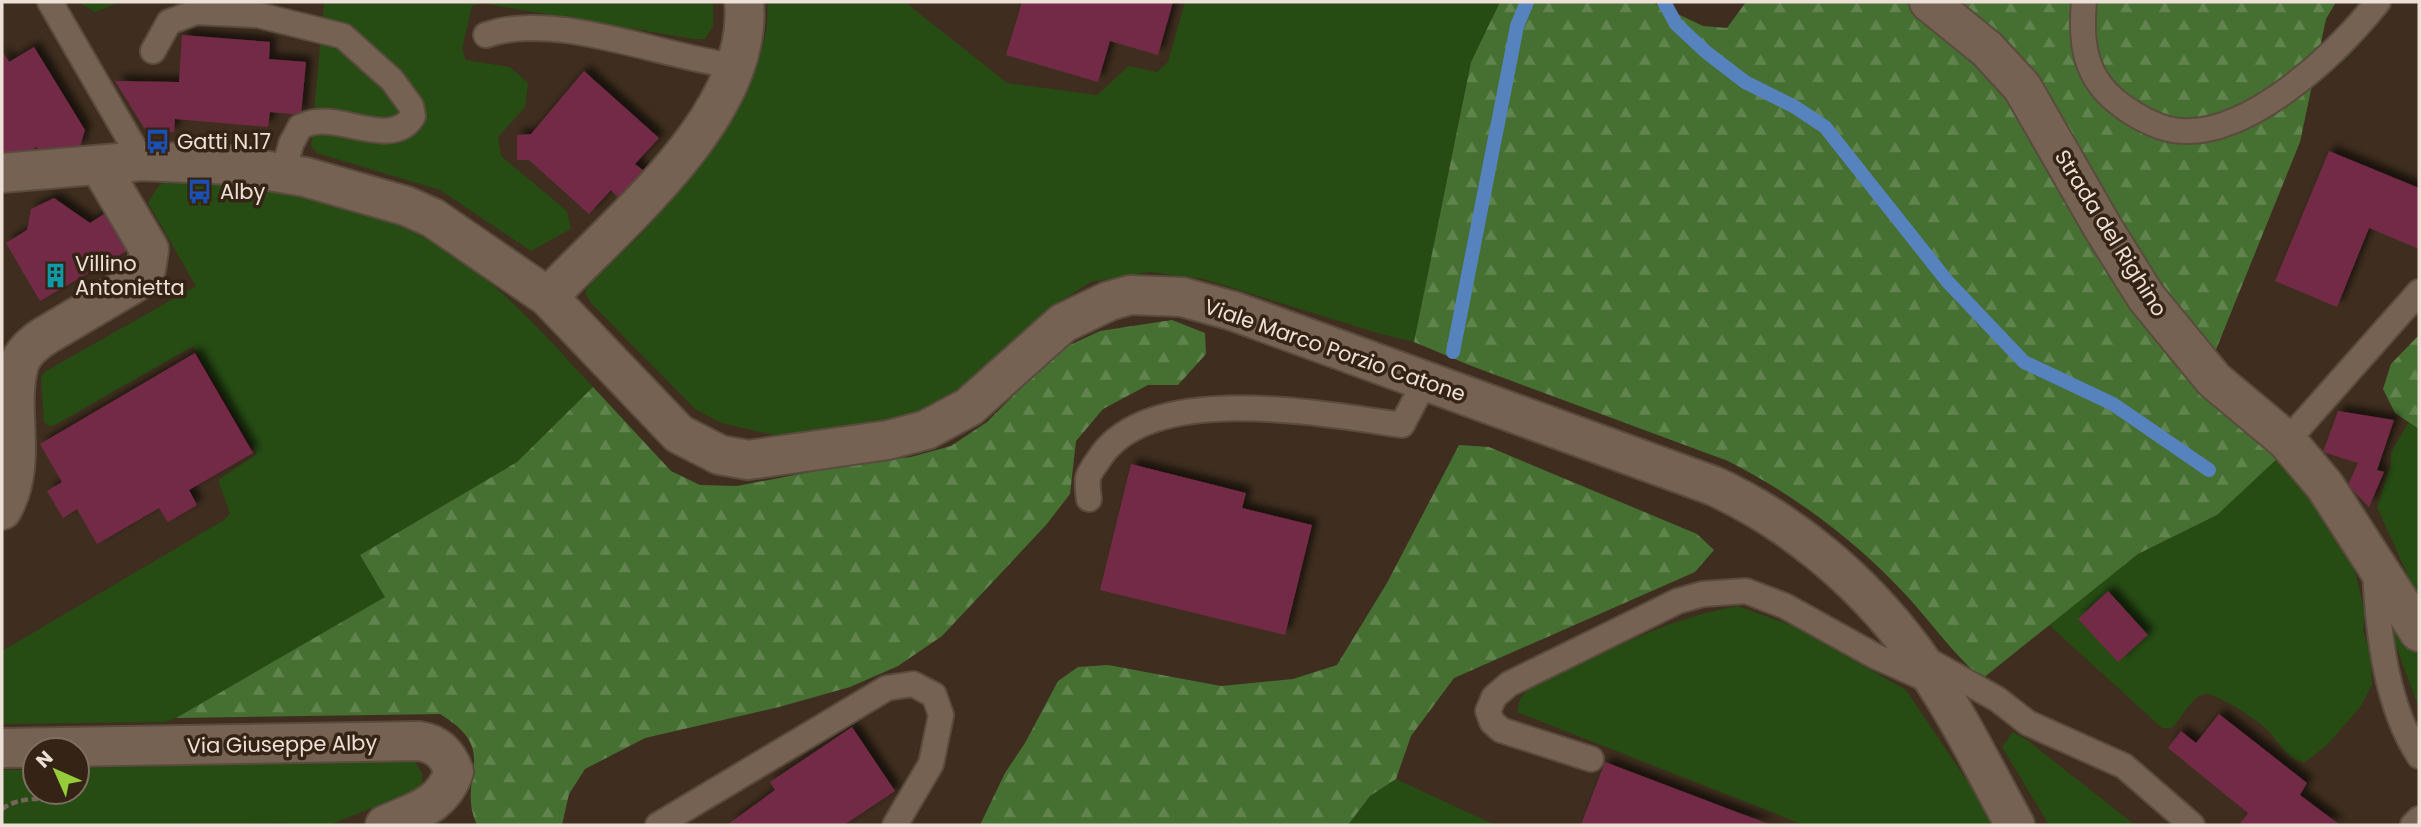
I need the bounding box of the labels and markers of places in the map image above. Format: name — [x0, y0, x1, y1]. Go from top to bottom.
bus stop icon: Gatti N.17 — [143, 127, 171, 155]
place label: Gatti N.17 — [177, 127, 271, 156]
bus stop icon: Alby — [186, 177, 214, 205]
place label: Alby — [220, 177, 266, 206]
place label: Villino Antonietta — [75, 249, 185, 302]
building icon: Villino Antonietta — [41, 261, 69, 289]

